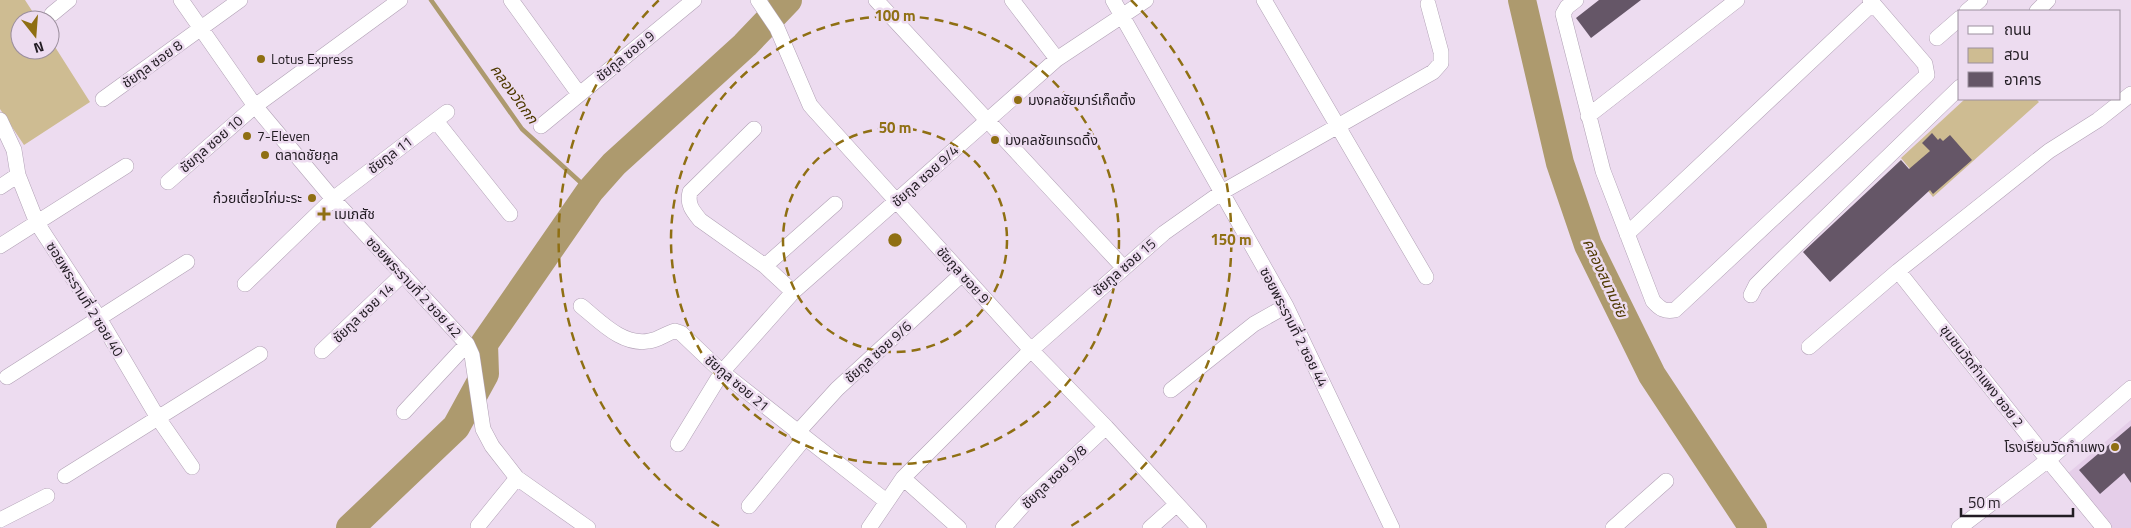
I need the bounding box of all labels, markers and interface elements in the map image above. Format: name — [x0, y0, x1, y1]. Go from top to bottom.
text: 100 m — [874, 4, 916, 27]
north arrow — [10, 10, 60, 60]
legend — [1958, 10, 2121, 100]
text: ถนน — [2004, 18, 2031, 41]
street label: ชัยกูล ซอย 9 — [591, 25, 659, 86]
street label: ชัยกูล ซอย 8 — [117, 34, 187, 93]
text: N — [31, 36, 47, 59]
text: สวน — [2004, 43, 2029, 66]
place label: Lotus Express — [271, 48, 353, 69]
marker: Lotus Express — [255, 53, 267, 65]
water label: คลองวัดกก — [485, 59, 545, 129]
text: อาคาร — [2004, 68, 2041, 91]
place label: มงคลชัยมาร์เก็ตติ้ง — [1028, 89, 1136, 110]
marker: มงคลชัยมาร์เก็ตติ้ง — [1012, 94, 1024, 106]
street label: ชัยกูล ซอย 10 — [174, 110, 247, 177]
text: 50 m — [879, 116, 911, 139]
place label: 7-Eleven — [257, 125, 310, 146]
place label: มงคลชัยเทรดดิ้ง — [1005, 129, 1098, 150]
marker: 7-Eleven — [241, 130, 253, 142]
street label: ชัยกูล 11 — [363, 131, 416, 178]
marker: มงคลชัยเทรดดิ้ง — [989, 134, 1001, 146]
street label: ชัยกูล ซอย 9/4 — [886, 140, 963, 212]
place label: ตลาดชัยกูล — [275, 144, 339, 165]
marker: ตลาดชัยกูล — [259, 149, 271, 161]
place label: ก๋วยเตี๋ยวไก่มะระ — [213, 187, 302, 208]
marker: ก๋วยเตี๋ยวไก่มะระ — [306, 192, 318, 204]
place label: เมเภสัช — [334, 203, 375, 224]
marker: เมเภสัช — [318, 208, 330, 220]
text: 150 m — [1210, 228, 1252, 251]
street label: ซอยพระรามที่ 2 ซอย 42 — [362, 231, 467, 342]
centre of rings — [886, 231, 904, 249]
street label: ชัยกูล ซอย 15 — [1087, 233, 1160, 300]
water label: คลองสนามชัย — [1577, 235, 1634, 322]
street label: ซอยพระรามที่ 2 ซอย 40 — [42, 237, 129, 360]
street label: ชัยกูล ซอย 9 — [932, 241, 995, 308]
street label: ซอยพระรามที่ 2 ซอย 44 — [1255, 263, 1334, 390]
street label: ชัยกูล ซอย 14 — [327, 278, 398, 347]
street label: ชัยกูล ซอย 9/6 — [839, 316, 916, 388]
street label: ชุมชนวัดกำแพง ซอย 2 — [1936, 320, 2029, 432]
street label: ชัยกูล ซอย 21 — [701, 349, 774, 416]
place label: โรงเรียนวัดกำแพง — [2004, 436, 2105, 457]
street label: ชัยกูล ซอย 9/8 — [1016, 440, 1091, 513]
marker: โรงเรียนวัดกำแพง — [2109, 441, 2121, 453]
scale bar — [1961, 486, 2074, 518]
text: 50 m — [1968, 491, 2001, 514]

